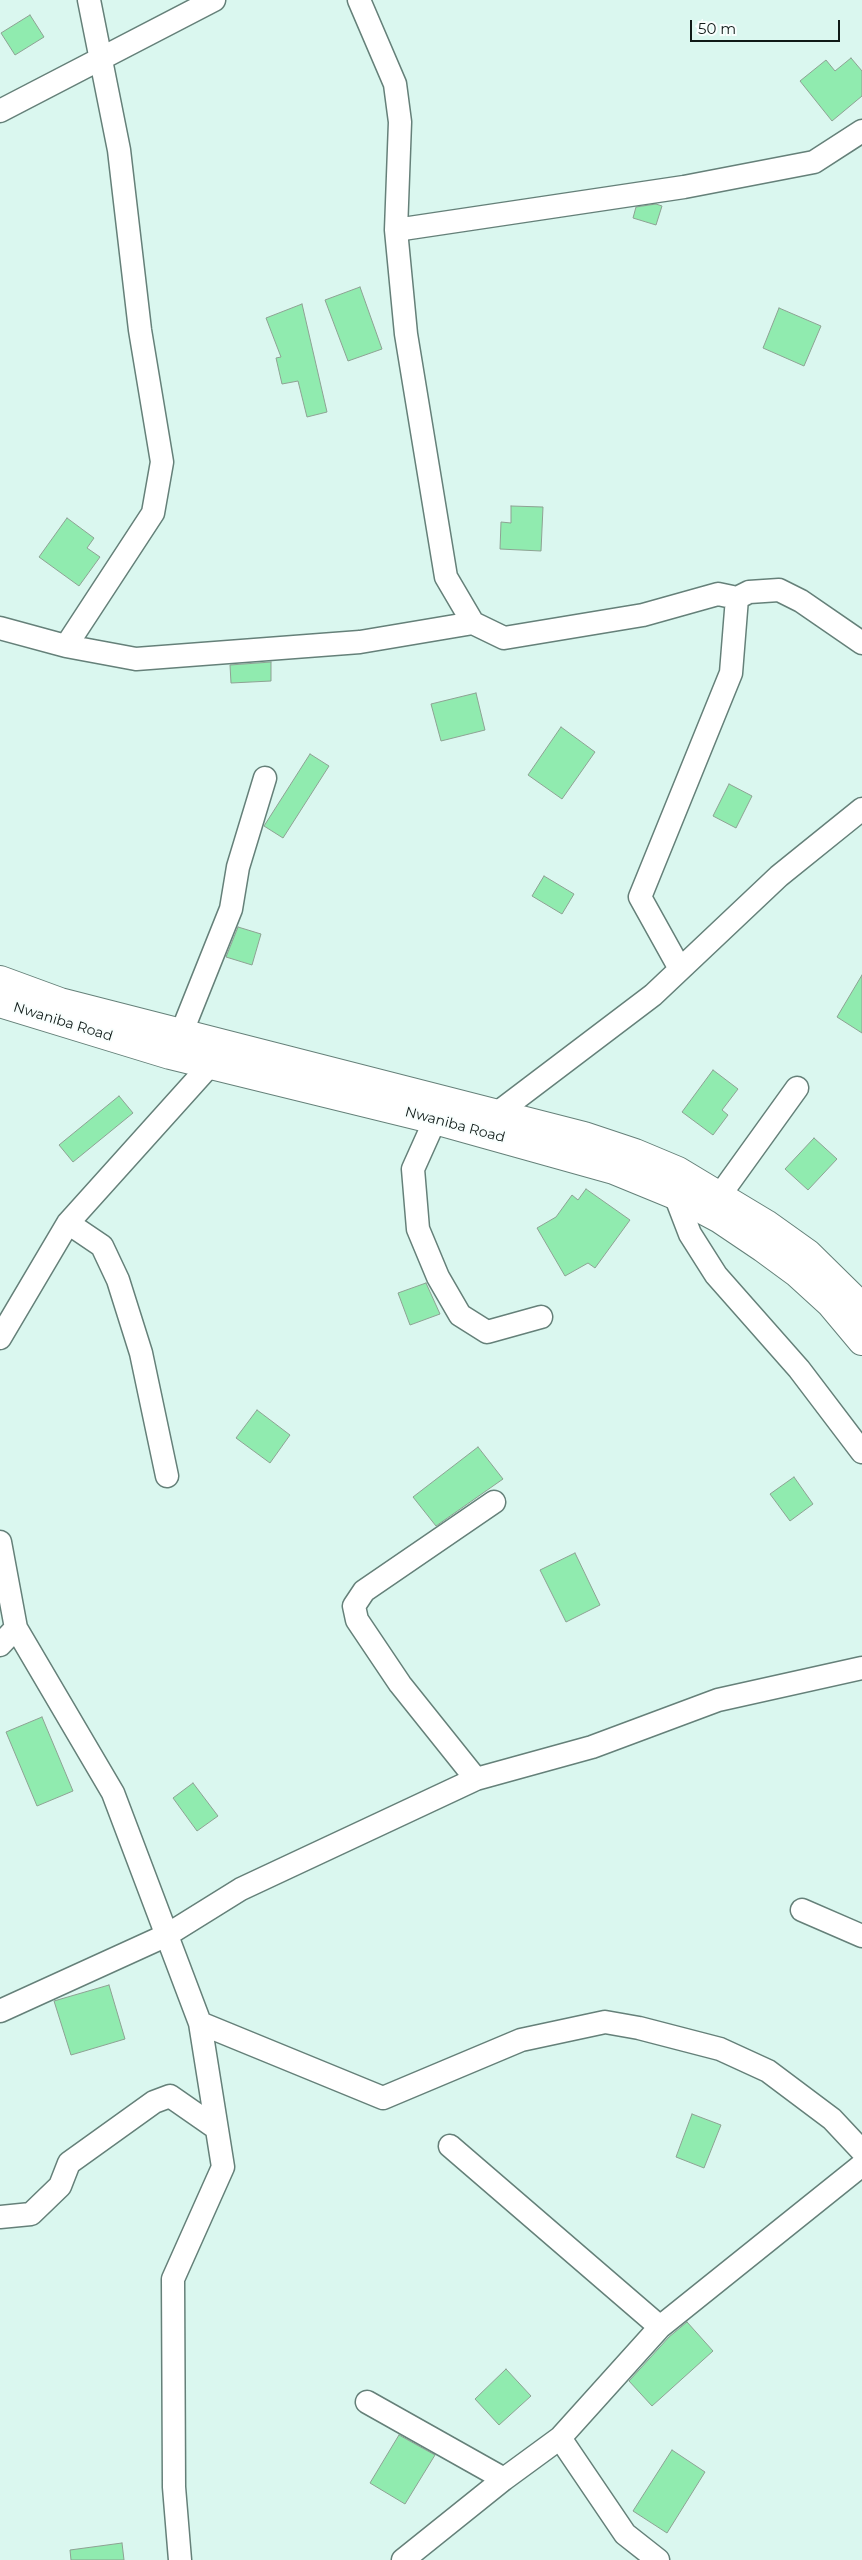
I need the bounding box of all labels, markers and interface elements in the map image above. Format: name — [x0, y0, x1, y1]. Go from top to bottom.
scale bar — [692, 10, 842, 42]
text: 50 m — [698, 19, 736, 38]
street label: Nwaniba Road — [11, 999, 115, 1045]
street label: Nwaniba Road — [403, 1104, 507, 1146]

